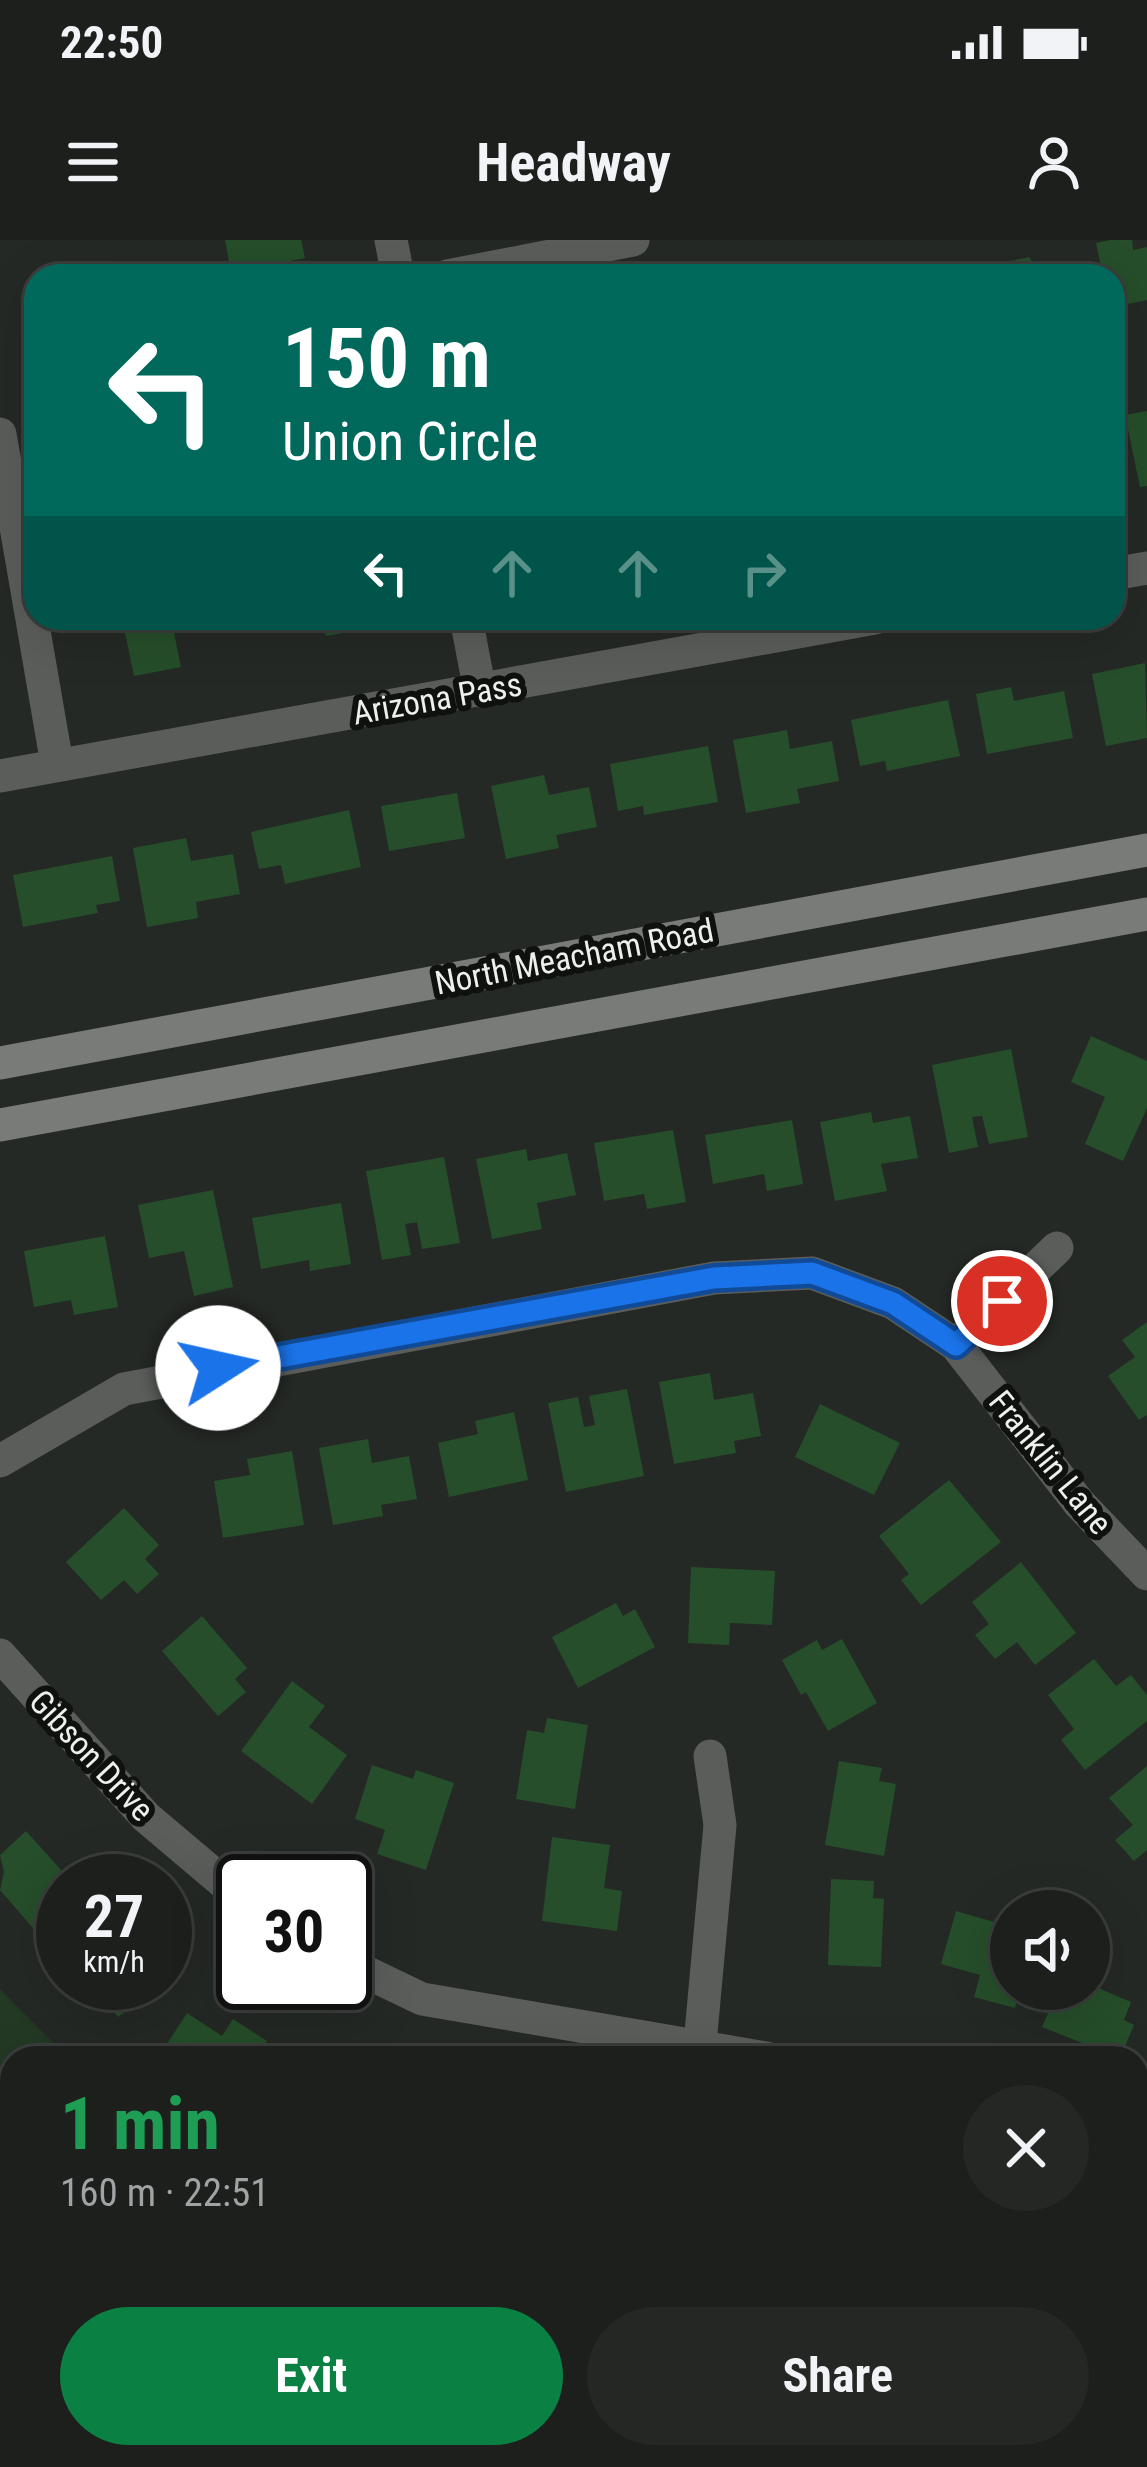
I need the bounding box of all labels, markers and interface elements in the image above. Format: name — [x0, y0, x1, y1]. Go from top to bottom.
text: 22:50 — [60, 16, 163, 69]
icon: menu — [60, 129, 126, 195]
icon: person — [1021, 129, 1087, 195]
text: Headway — [476, 131, 671, 194]
text: 150 m — [282, 309, 491, 408]
icon: left — [84, 312, 240, 468]
text: Union Circle — [282, 410, 538, 473]
icon: left — [353, 540, 419, 606]
icon: ahead — [479, 540, 545, 606]
icon: ahead — [605, 540, 671, 606]
icon: right — [731, 540, 797, 606]
street label: Arizona Pass — [350, 664, 525, 733]
street label: North Meacham Road — [431, 910, 717, 1003]
pin — [951, 1250, 1053, 1352]
icon: arrive — [969, 1268, 1035, 1334]
position arrow — [155, 1305, 281, 1431]
street label: Franklin Lane — [981, 1383, 1120, 1542]
street label: Gibson Drive — [21, 1682, 162, 1829]
speed limit sign: 30 — [216, 1854, 372, 2010]
text: 27 — [84, 1881, 144, 1952]
map controls — [990, 1890, 1110, 2010]
button: sound — [990, 1890, 1110, 2010]
text: km/h — [83, 1944, 145, 1979]
text: 1 min — [60, 2082, 220, 2167]
button: close — [963, 2085, 1089, 2211]
text: 160 m · 22:51 — [60, 2170, 270, 2216]
button: Exit — [60, 2307, 563, 2445]
button: Share — [587, 2307, 1089, 2445]

